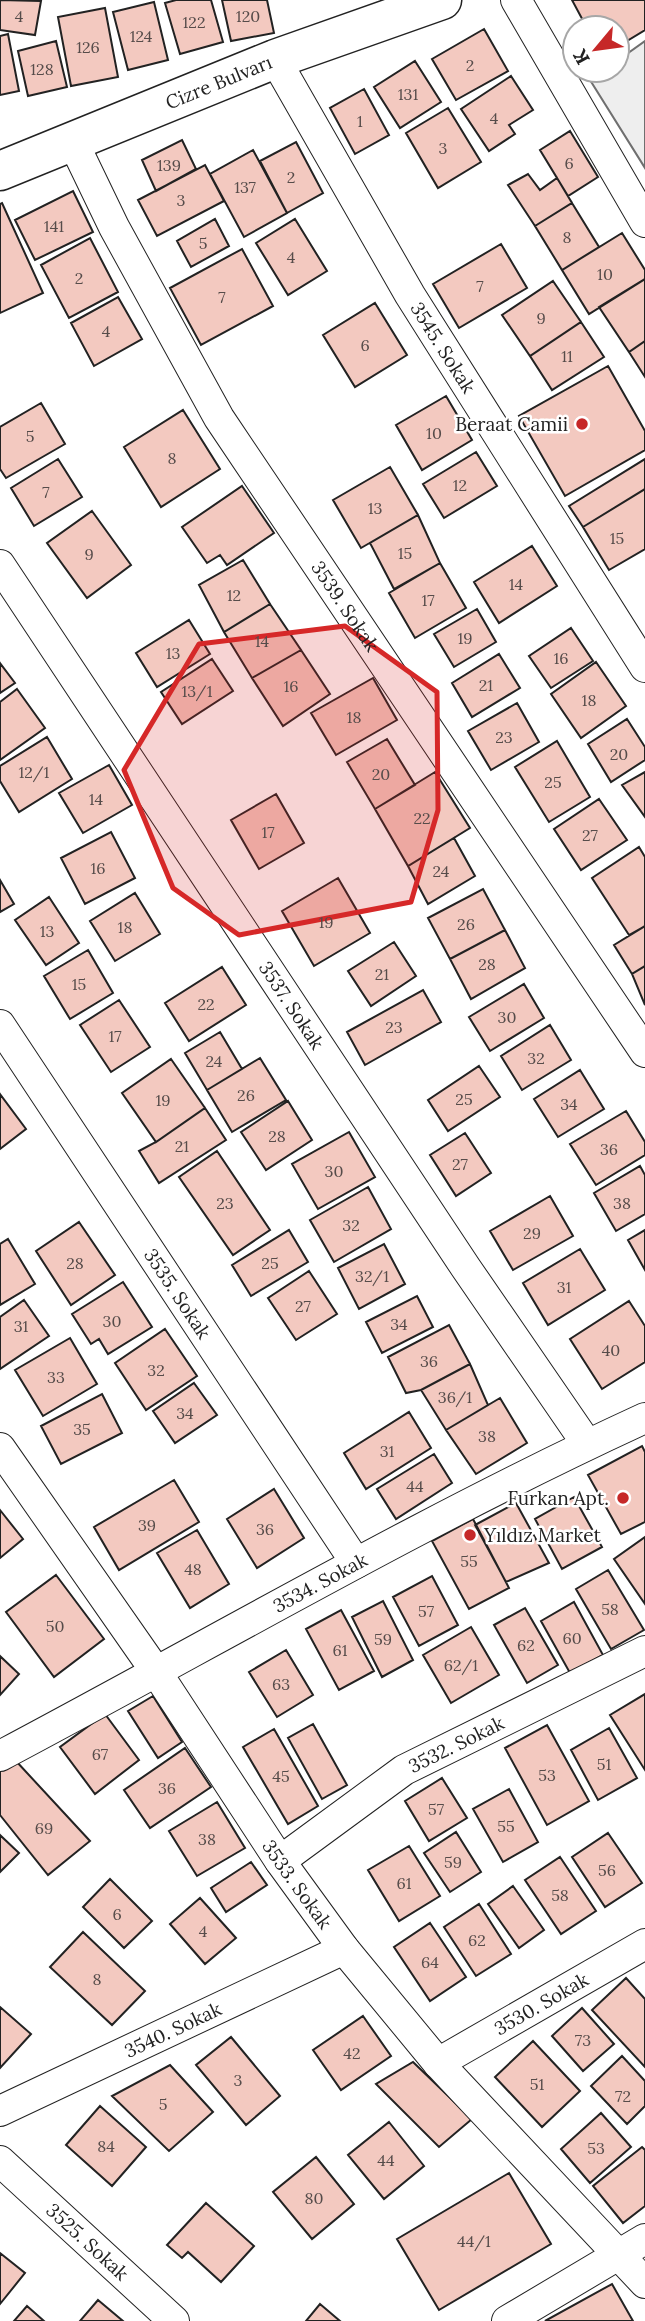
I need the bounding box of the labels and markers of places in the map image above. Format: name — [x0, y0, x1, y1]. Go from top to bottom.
place label: Beraat Camii — [455, 412, 568, 436]
marker: Beraat Camii — [574, 416, 590, 432]
place label: Furkan Apt. — [507, 1486, 609, 1510]
marker: Furkan Apt. — [615, 1490, 631, 1506]
place label: Yıldız Market — [483, 1523, 601, 1547]
marker: Yıldız Market — [462, 1527, 478, 1543]

